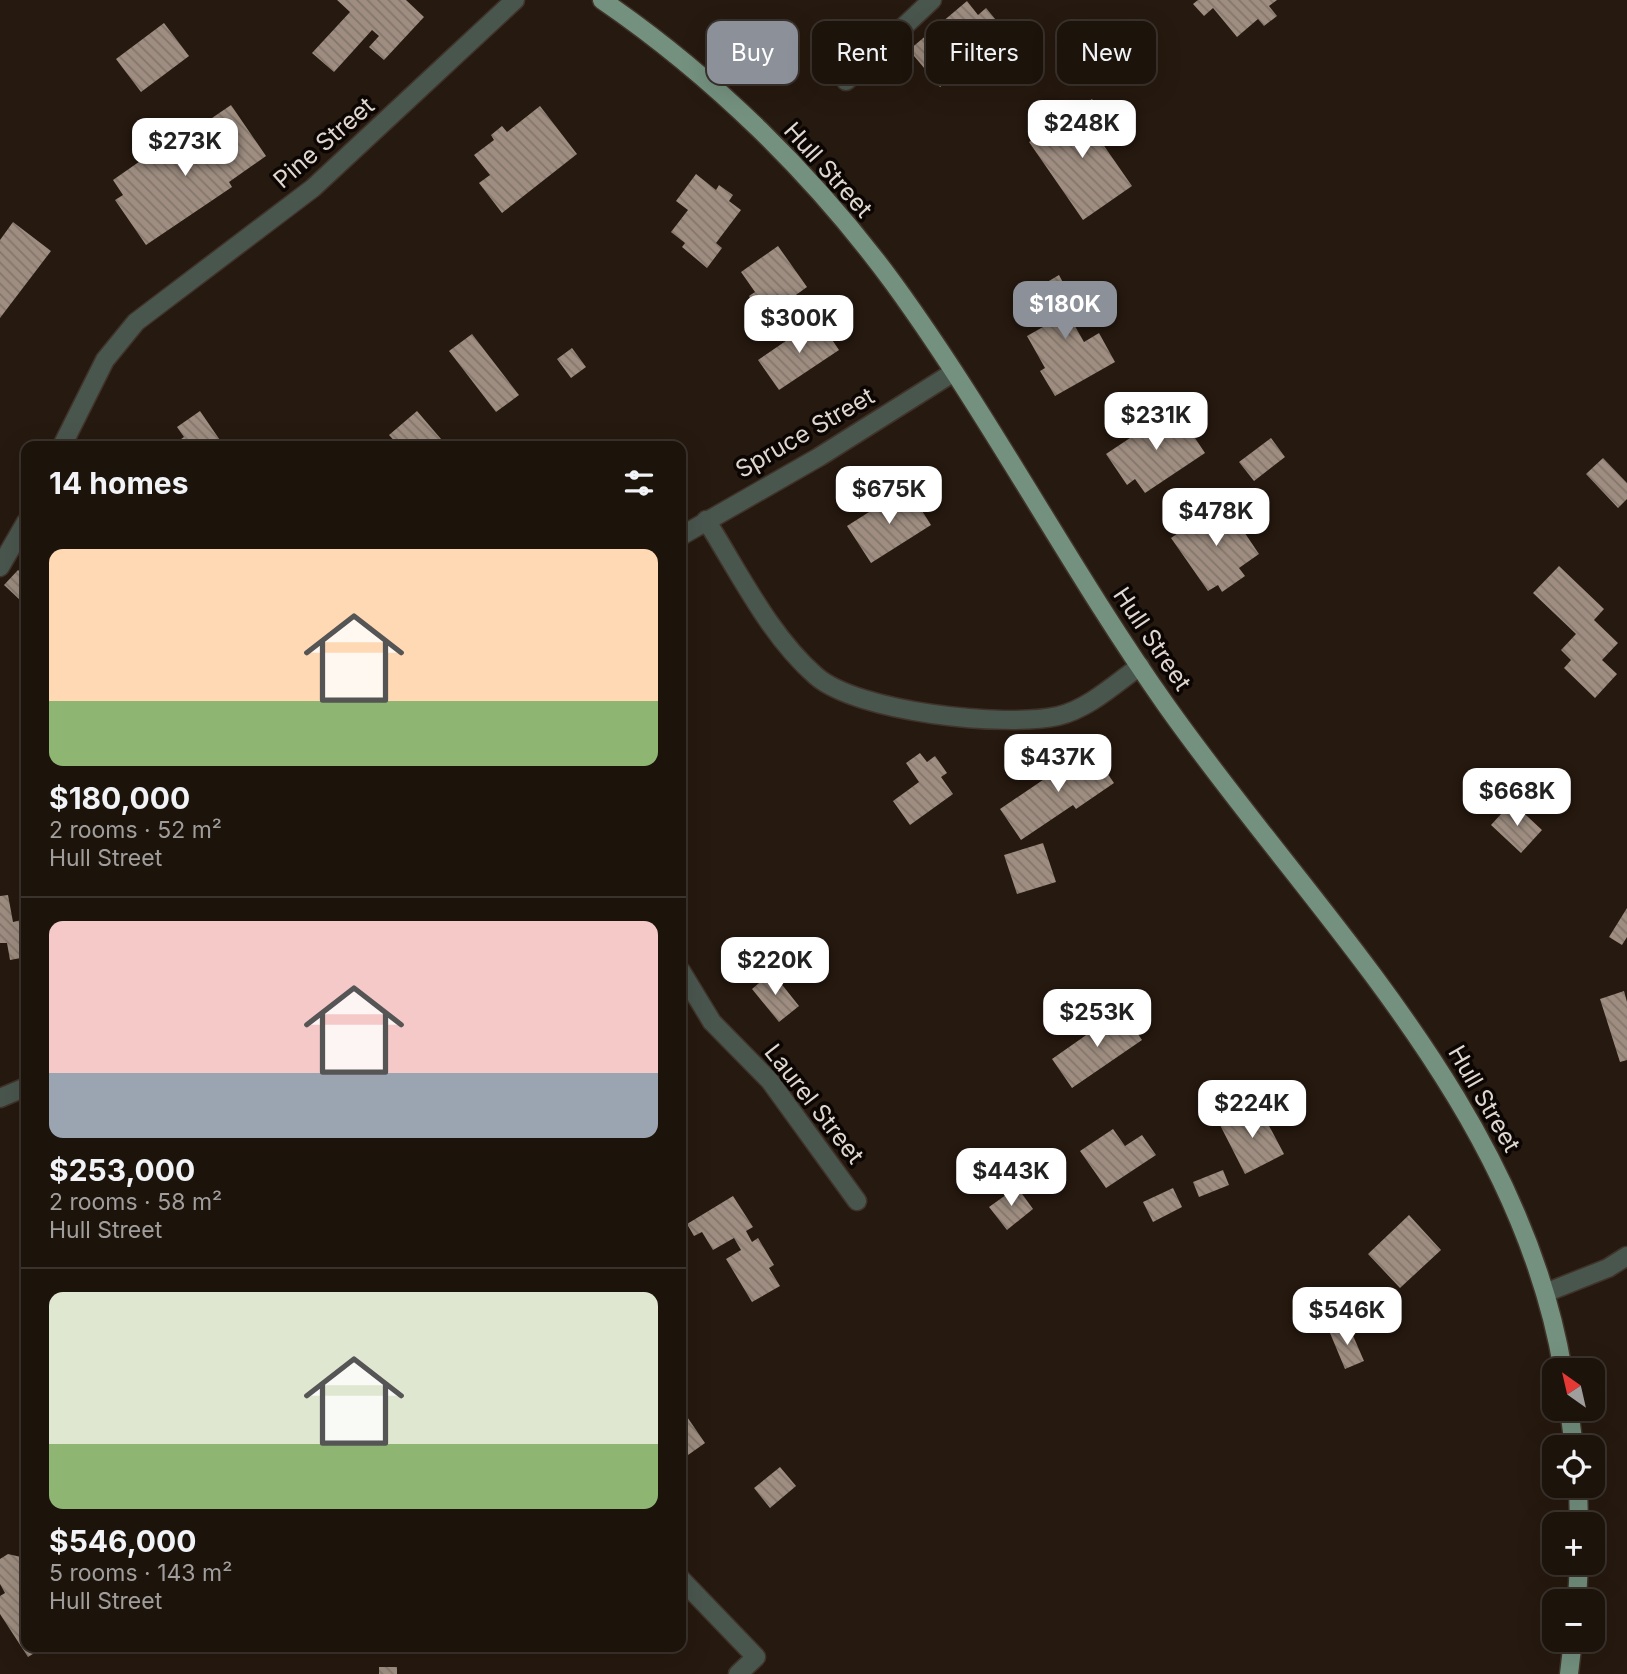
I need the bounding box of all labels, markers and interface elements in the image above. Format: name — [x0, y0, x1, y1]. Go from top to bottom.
chip: Buy — [707, 21, 798, 84]
chip: Rent — [812, 21, 912, 84]
chip: Filters — [926, 21, 1043, 84]
chip: New — [1057, 21, 1156, 84]
street label: Pine Street — [267, 91, 380, 194]
pin: $248K — [1033, 100, 1131, 160]
text: $248K — [1044, 109, 1120, 137]
street label: Hull Street — [778, 116, 879, 223]
pin: $273K — [136, 118, 234, 178]
text: $273K — [148, 127, 222, 155]
pin: $180K — [1016, 282, 1114, 341]
text: $180K — [1029, 290, 1101, 318]
pin: $300K — [750, 296, 848, 355]
text: $300K — [760, 304, 838, 332]
street label: Spruce Street — [730, 381, 879, 484]
pin: $231K — [1107, 392, 1205, 452]
text: $231K — [1121, 401, 1191, 429]
icon: filters — [620, 464, 658, 502]
text: 14 homes — [49, 465, 188, 501]
pin: $675K — [840, 466, 938, 526]
text: $675K — [852, 475, 926, 503]
pin: $478K — [1167, 489, 1265, 548]
text: $478K — [1178, 497, 1254, 525]
street label: Hull Street — [1107, 582, 1198, 696]
icon: home — [291, 595, 417, 721]
pin: $437K — [1009, 734, 1107, 794]
text: $437K — [1020, 743, 1096, 771]
pin: $668K — [1468, 768, 1566, 828]
text: $668K — [1479, 777, 1555, 805]
text: $180,000 — [49, 780, 190, 816]
text: 2 rooms · 52 m² — [49, 816, 222, 844]
text: Hull Street — [49, 844, 162, 872]
pin: $220K — [726, 937, 824, 997]
text: $220K — [737, 946, 813, 974]
icon: home — [291, 967, 417, 1093]
pin: $253K — [1048, 990, 1146, 1049]
text: $253K — [1059, 998, 1135, 1026]
street label: Laurel Street — [759, 1038, 870, 1170]
street label: Hull Street — [1442, 1040, 1527, 1157]
pin: $224K — [1203, 1080, 1301, 1140]
text: $224K — [1214, 1089, 1290, 1117]
pin: $443K — [962, 1148, 1060, 1208]
text: $253,000 — [49, 1152, 195, 1188]
text: $443K — [972, 1157, 1050, 1185]
text: 2 rooms · 58 m² — [49, 1188, 222, 1216]
text: Hull Street — [49, 1216, 162, 1244]
pin: $546K — [1298, 1288, 1396, 1347]
text: $546K — [1309, 1296, 1385, 1324]
icon: home — [291, 1338, 417, 1464]
north arrow — [1542, 1358, 1605, 1421]
map controls — [1542, 1358, 1605, 1652]
button: locate — [1542, 1435, 1605, 1498]
button: + — [1542, 1512, 1605, 1575]
text: $546,000 — [49, 1523, 197, 1559]
text: 5 rooms · 143 m² — [49, 1559, 232, 1587]
text: Hull Street — [49, 1587, 162, 1615]
button: − — [1542, 1589, 1605, 1652]

